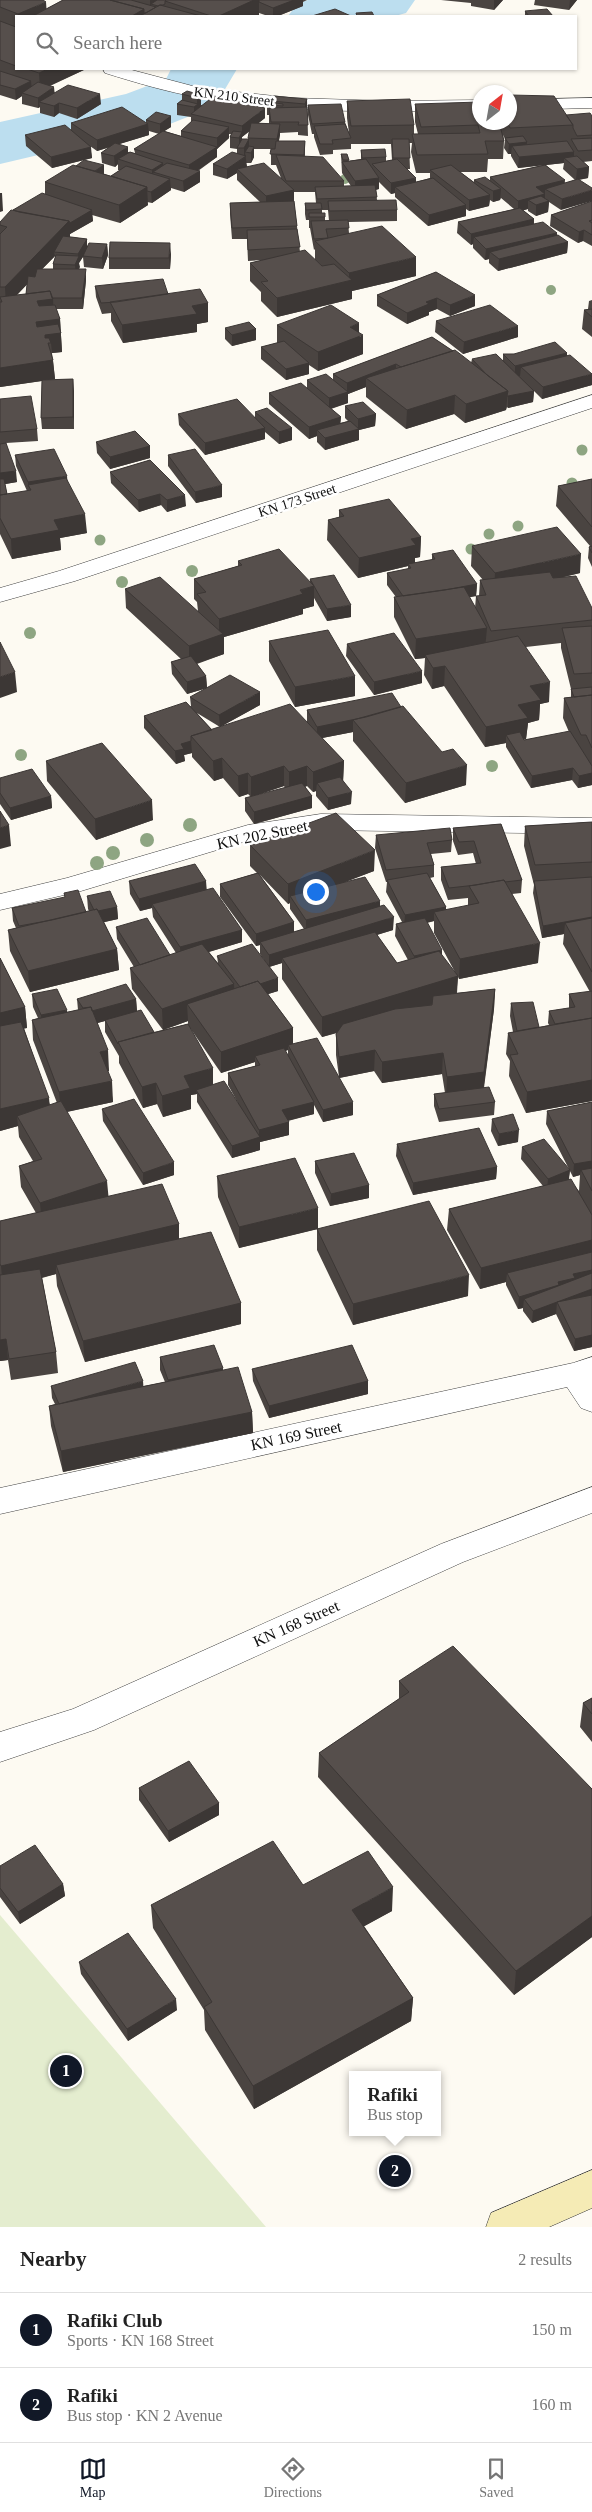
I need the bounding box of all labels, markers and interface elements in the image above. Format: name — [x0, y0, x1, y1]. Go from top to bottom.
search box — [15, 15, 577, 70]
icon: search — [33, 29, 61, 57]
text: Search here — [73, 32, 162, 53]
street label: KN 210 Street — [193, 84, 275, 109]
north arrow — [472, 85, 517, 130]
street label: KN 173 Street — [256, 481, 338, 520]
street label: KN 202 Street — [215, 816, 310, 852]
your location — [303, 879, 329, 905]
street label: KN 169 Street — [249, 1417, 344, 1453]
street label: KN 168 Street — [251, 1597, 342, 1650]
pin: 1 — [50, 2052, 82, 2090]
popup — [349, 2071, 441, 2136]
text: Rafiki — [367, 2084, 418, 2105]
text: Bus stop — [367, 2106, 423, 2123]
pin: 2 — [379, 2152, 411, 2190]
text: Nearby — [20, 2247, 87, 2271]
text: 2 results — [518, 2251, 572, 2268]
text: Rafiki Club — [67, 2310, 163, 2331]
text: 1 — [32, 2321, 40, 2338]
text: 150 m — [532, 2321, 572, 2338]
text: Sports · KN 168 Street — [67, 2332, 214, 2349]
text: Rafiki — [67, 2385, 118, 2406]
text: 2 — [32, 2396, 40, 2413]
text: 160 m — [532, 2396, 572, 2413]
text: Bus stop · KN 2 Avenue — [67, 2407, 223, 2424]
tab: Map — [79, 2455, 107, 2501]
tab: Directions — [264, 2455, 322, 2501]
tab: Saved — [479, 2455, 513, 2501]

